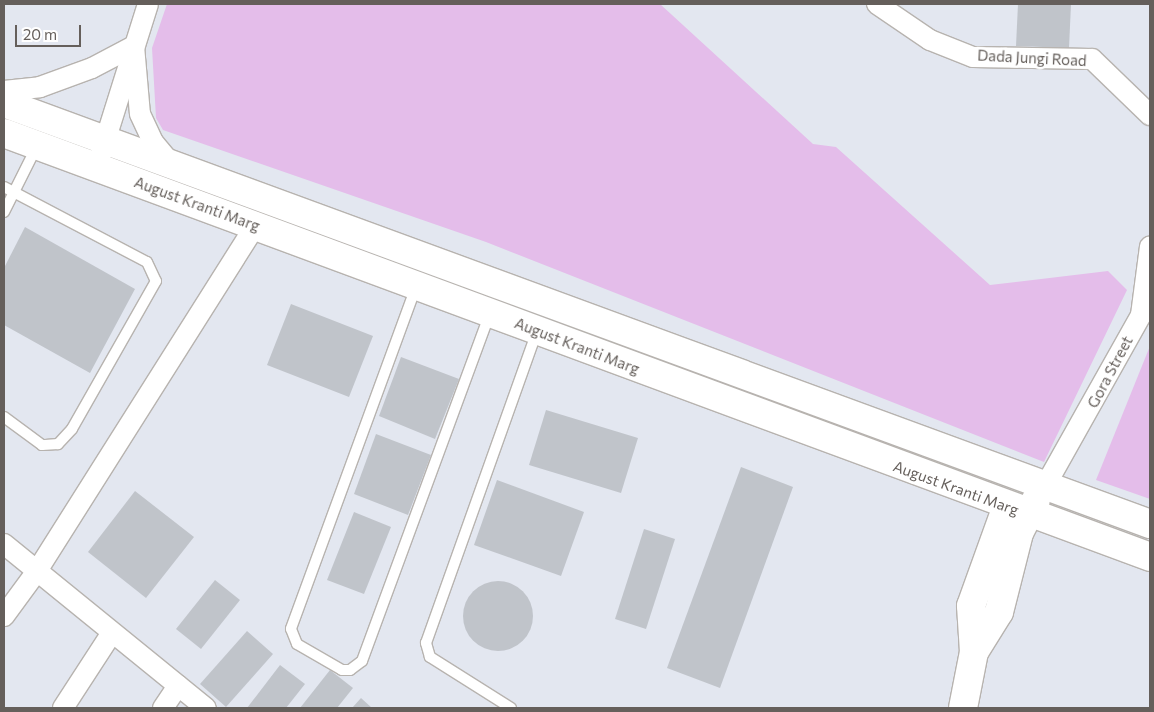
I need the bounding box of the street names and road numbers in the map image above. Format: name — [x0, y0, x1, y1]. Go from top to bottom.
street label: Dada Jungi Road — [977, 46, 1087, 70]
street label: August Kranti Marg — [132, 173, 262, 235]
street label: August Kranti Marg — [512, 314, 642, 378]
street label: Gora Street — [1084, 333, 1136, 411]
street label: August Kranti Marg — [891, 457, 1021, 519]

